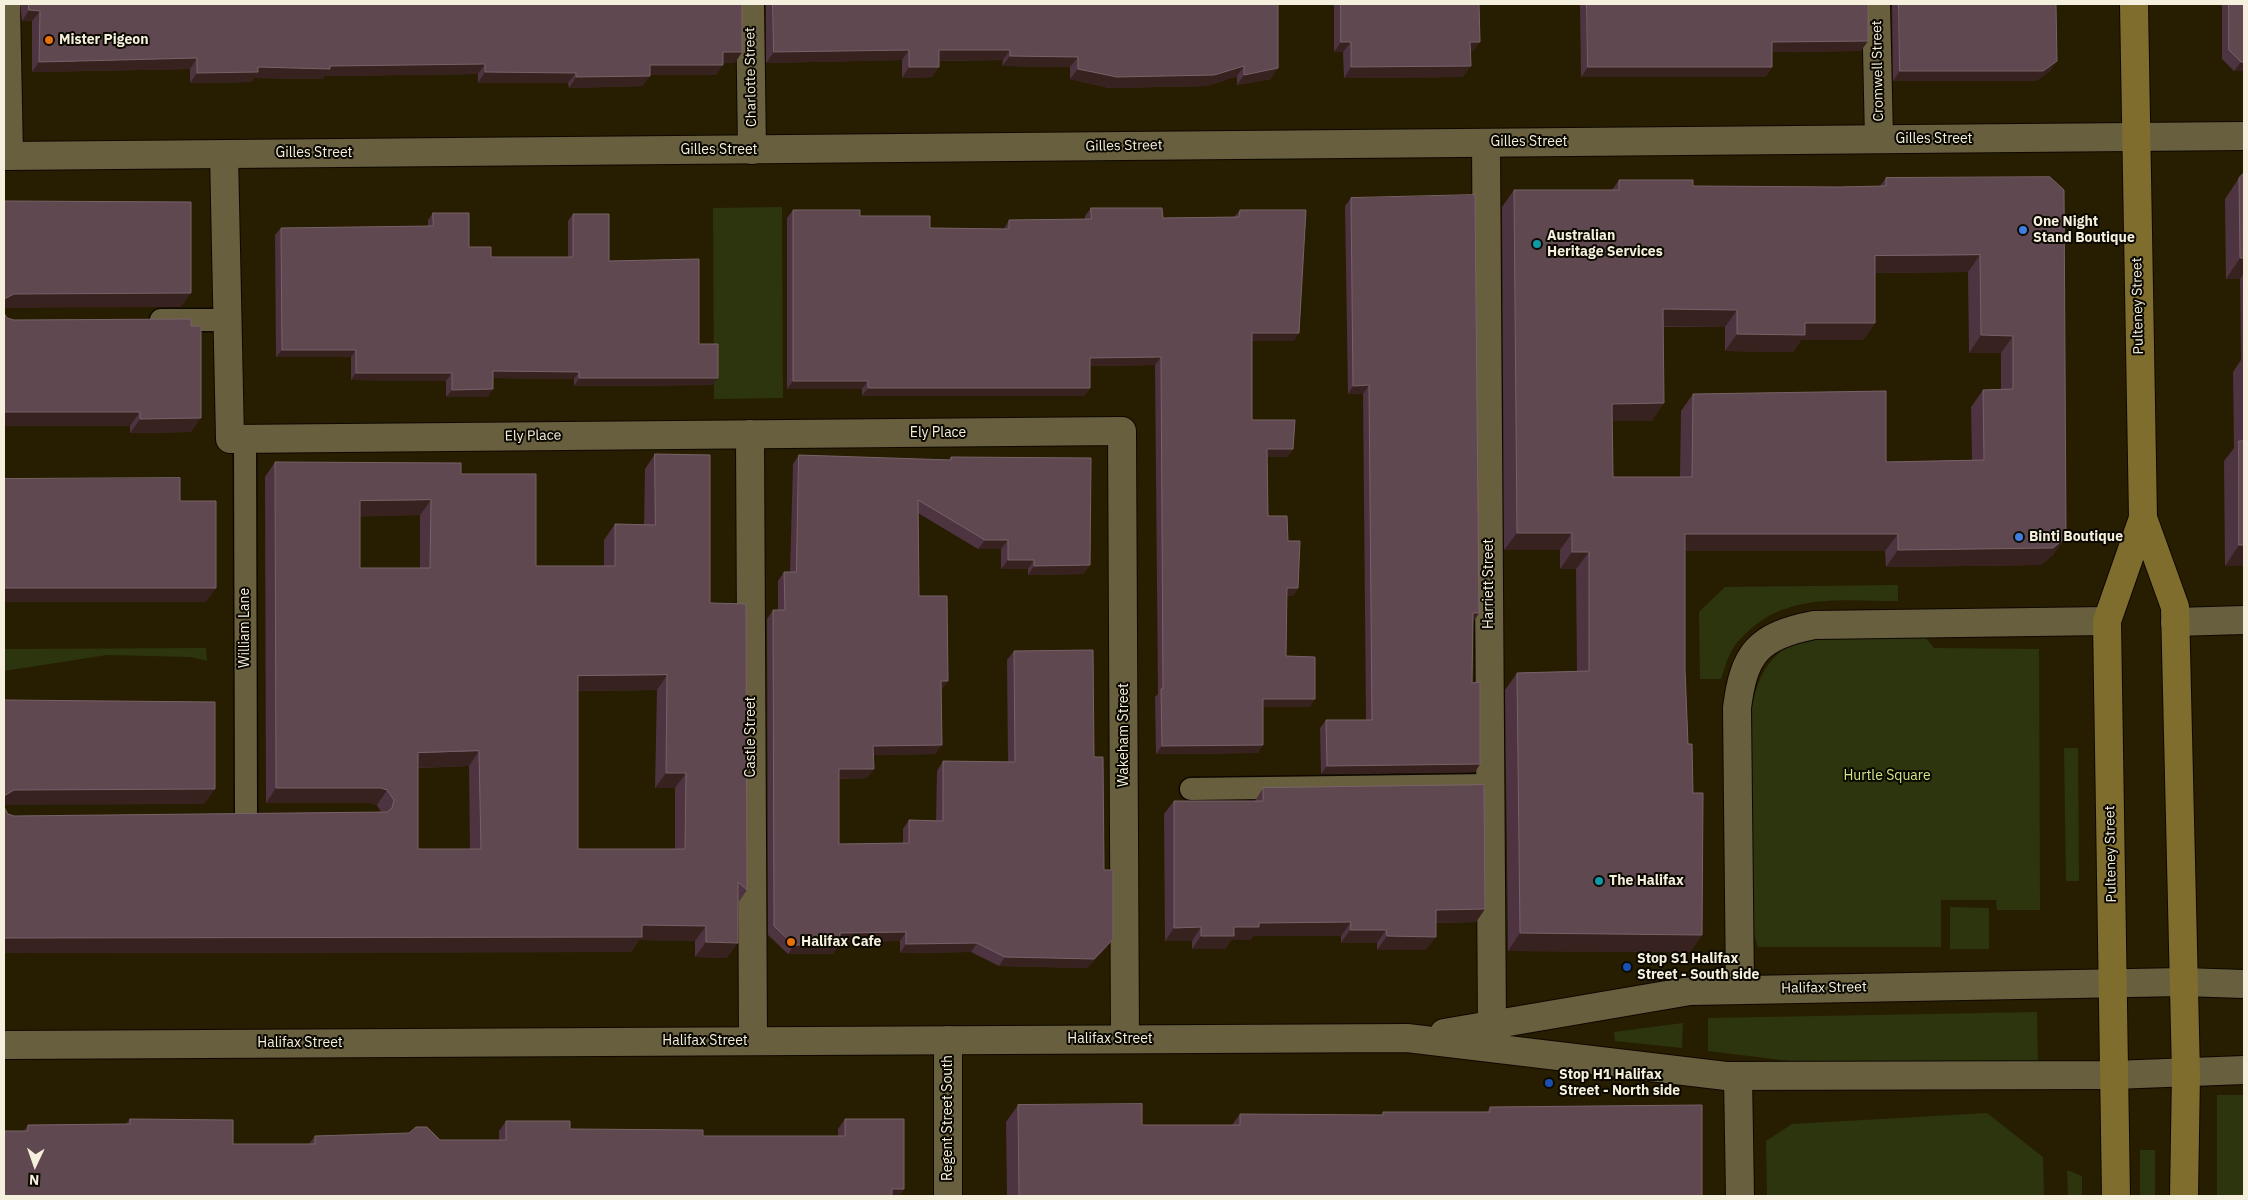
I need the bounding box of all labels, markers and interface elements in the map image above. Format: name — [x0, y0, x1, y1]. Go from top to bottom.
street label: Cromwell Street — [1869, 20, 1887, 122]
street label: Charlotte Street — [742, 27, 760, 127]
place label: Mister Pigeon — [59, 32, 148, 48]
marker: Mister Pigeon — [43, 34, 55, 46]
street label: Gilles Street — [1896, 131, 1972, 147]
street label: Gilles Street — [1491, 134, 1567, 150]
street label: Gilles Street — [1085, 137, 1163, 155]
street label: Gilles Street — [681, 142, 757, 158]
street label: Gilles Street — [276, 145, 352, 161]
place label: One Night Stand Boutique — [2033, 214, 2135, 246]
marker: One Night Stand Boutique — [2017, 224, 2029, 236]
place label: Australian Heritage Services — [1547, 228, 1663, 260]
marker: Australian Heritage Services — [1531, 238, 1543, 250]
street label: Pulteney Street — [2129, 257, 2147, 355]
street label: Ely Place — [910, 425, 966, 441]
street label: Ely Place — [505, 427, 561, 445]
place label: Binti Boutique — [2029, 529, 2123, 545]
marker: Binti Boutique — [2013, 531, 2025, 543]
street label: Harriett Street — [1481, 539, 1497, 629]
street label: William Lane — [237, 588, 253, 668]
street label: Wakeham Street — [1116, 683, 1132, 787]
street label: Castle Street — [743, 696, 759, 778]
park label: Hurtle Square — [1843, 768, 1931, 784]
street label: Pulteney Street — [2102, 805, 2120, 903]
place label: The Halifax — [1609, 873, 1684, 889]
marker: The Halifax — [1593, 875, 1605, 887]
place label: Halifax Cafe — [801, 934, 881, 950]
marker: Halifax Cafe — [785, 936, 797, 948]
place label: Stop S1 Halifax Street - South side — [1637, 951, 1759, 984]
marker: Stop S1 Halifax Street - South side — [1621, 961, 1633, 973]
street label: Halifax Street — [1781, 979, 1867, 997]
street label: Halifax Street — [1067, 1031, 1153, 1047]
street label: Halifax Street — [662, 1033, 748, 1049]
street label: Halifax Street — [257, 1035, 343, 1051]
street label: Regent Street South — [940, 1055, 956, 1181]
place label: Stop H1 Halifax Street - North side — [1559, 1067, 1680, 1100]
marker: Stop H1 Halifax Street - North side — [1543, 1077, 1555, 1089]
north arrow — [10, 1140, 60, 1190]
text: N — [29, 1171, 40, 1189]

